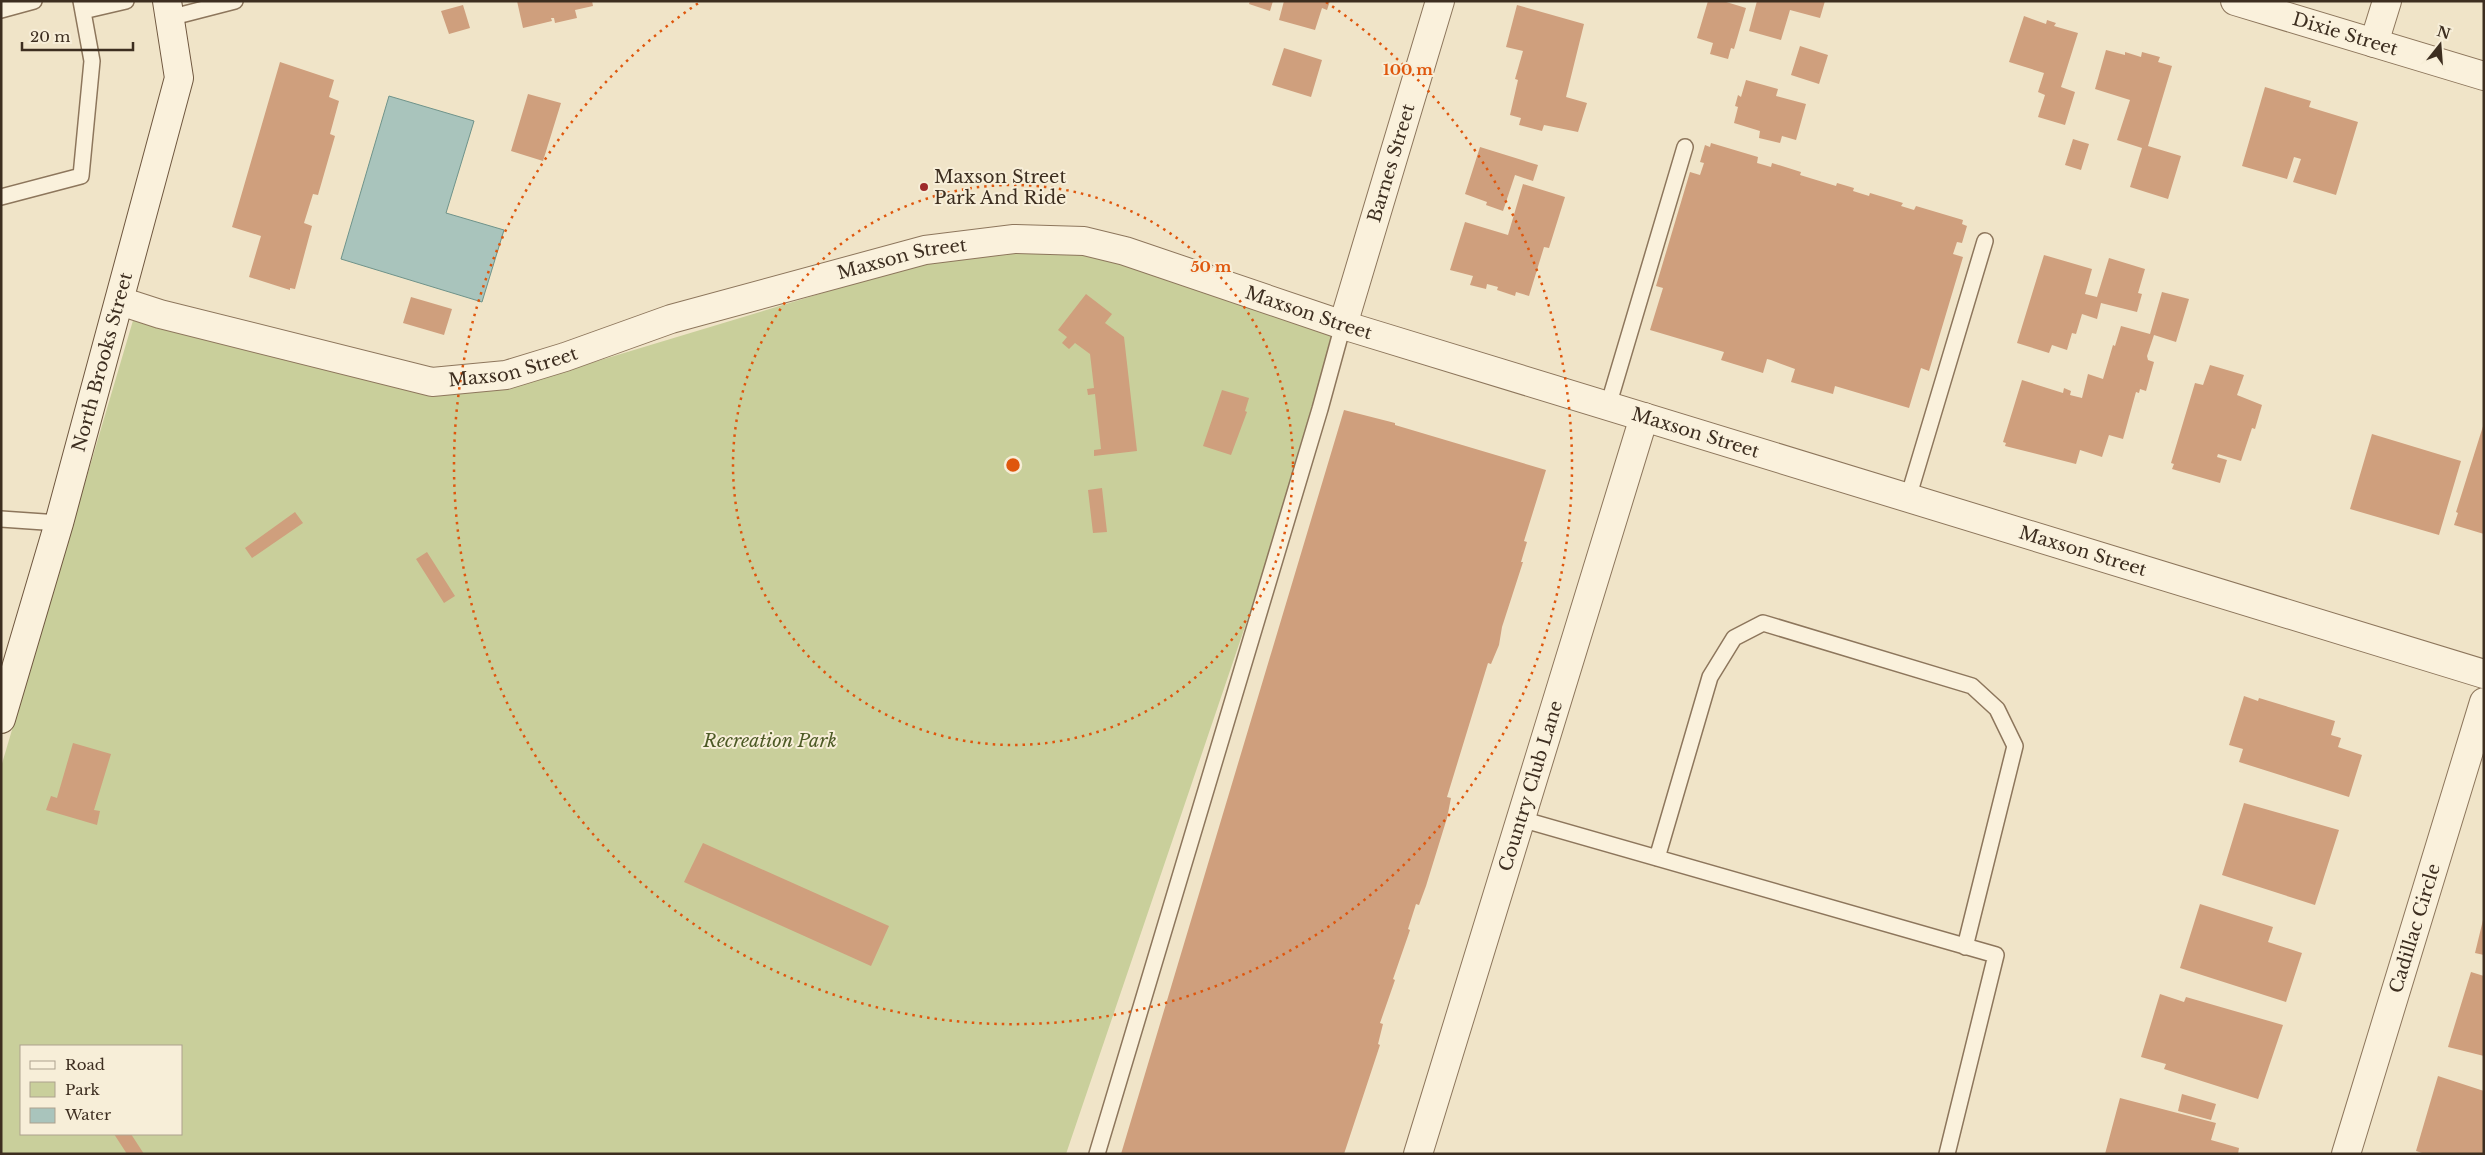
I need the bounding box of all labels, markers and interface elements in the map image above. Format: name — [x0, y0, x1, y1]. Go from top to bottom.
street label: Dixie Street — [2290, 8, 2401, 60]
scale bar — [22, 20, 134, 52]
north arrow — [2415, 20, 2465, 70]
text: N — [2435, 22, 2453, 43]
text: 20 m — [30, 27, 70, 46]
text: 100 m — [1383, 60, 1433, 79]
street label: Barnes Street — [1363, 101, 1420, 225]
place label: Maxson Street Park And Ride — [934, 166, 1066, 209]
marker: Maxson Street Park And Ride — [918, 181, 930, 193]
street label: Maxson Street — [835, 234, 968, 284]
text: 50 m — [1191, 257, 1232, 276]
street label: North Brooks Street — [68, 270, 137, 454]
street label: Maxson Street — [1242, 282, 1375, 344]
street label: Maxson Street — [447, 342, 581, 391]
street label: Maxson Street — [1629, 403, 1762, 463]
centre of rings — [1004, 456, 1022, 474]
street label: Maxson Street — [2016, 521, 2149, 581]
street label: Country Club Lane — [1494, 698, 1567, 874]
park label: Recreation Park — [702, 730, 837, 752]
street label: Cadillac Circle — [2385, 861, 2445, 996]
legend — [20, 1045, 182, 1135]
text: Road — [65, 1055, 105, 1074]
text: Park — [65, 1080, 101, 1099]
text: Water — [64, 1105, 112, 1124]

